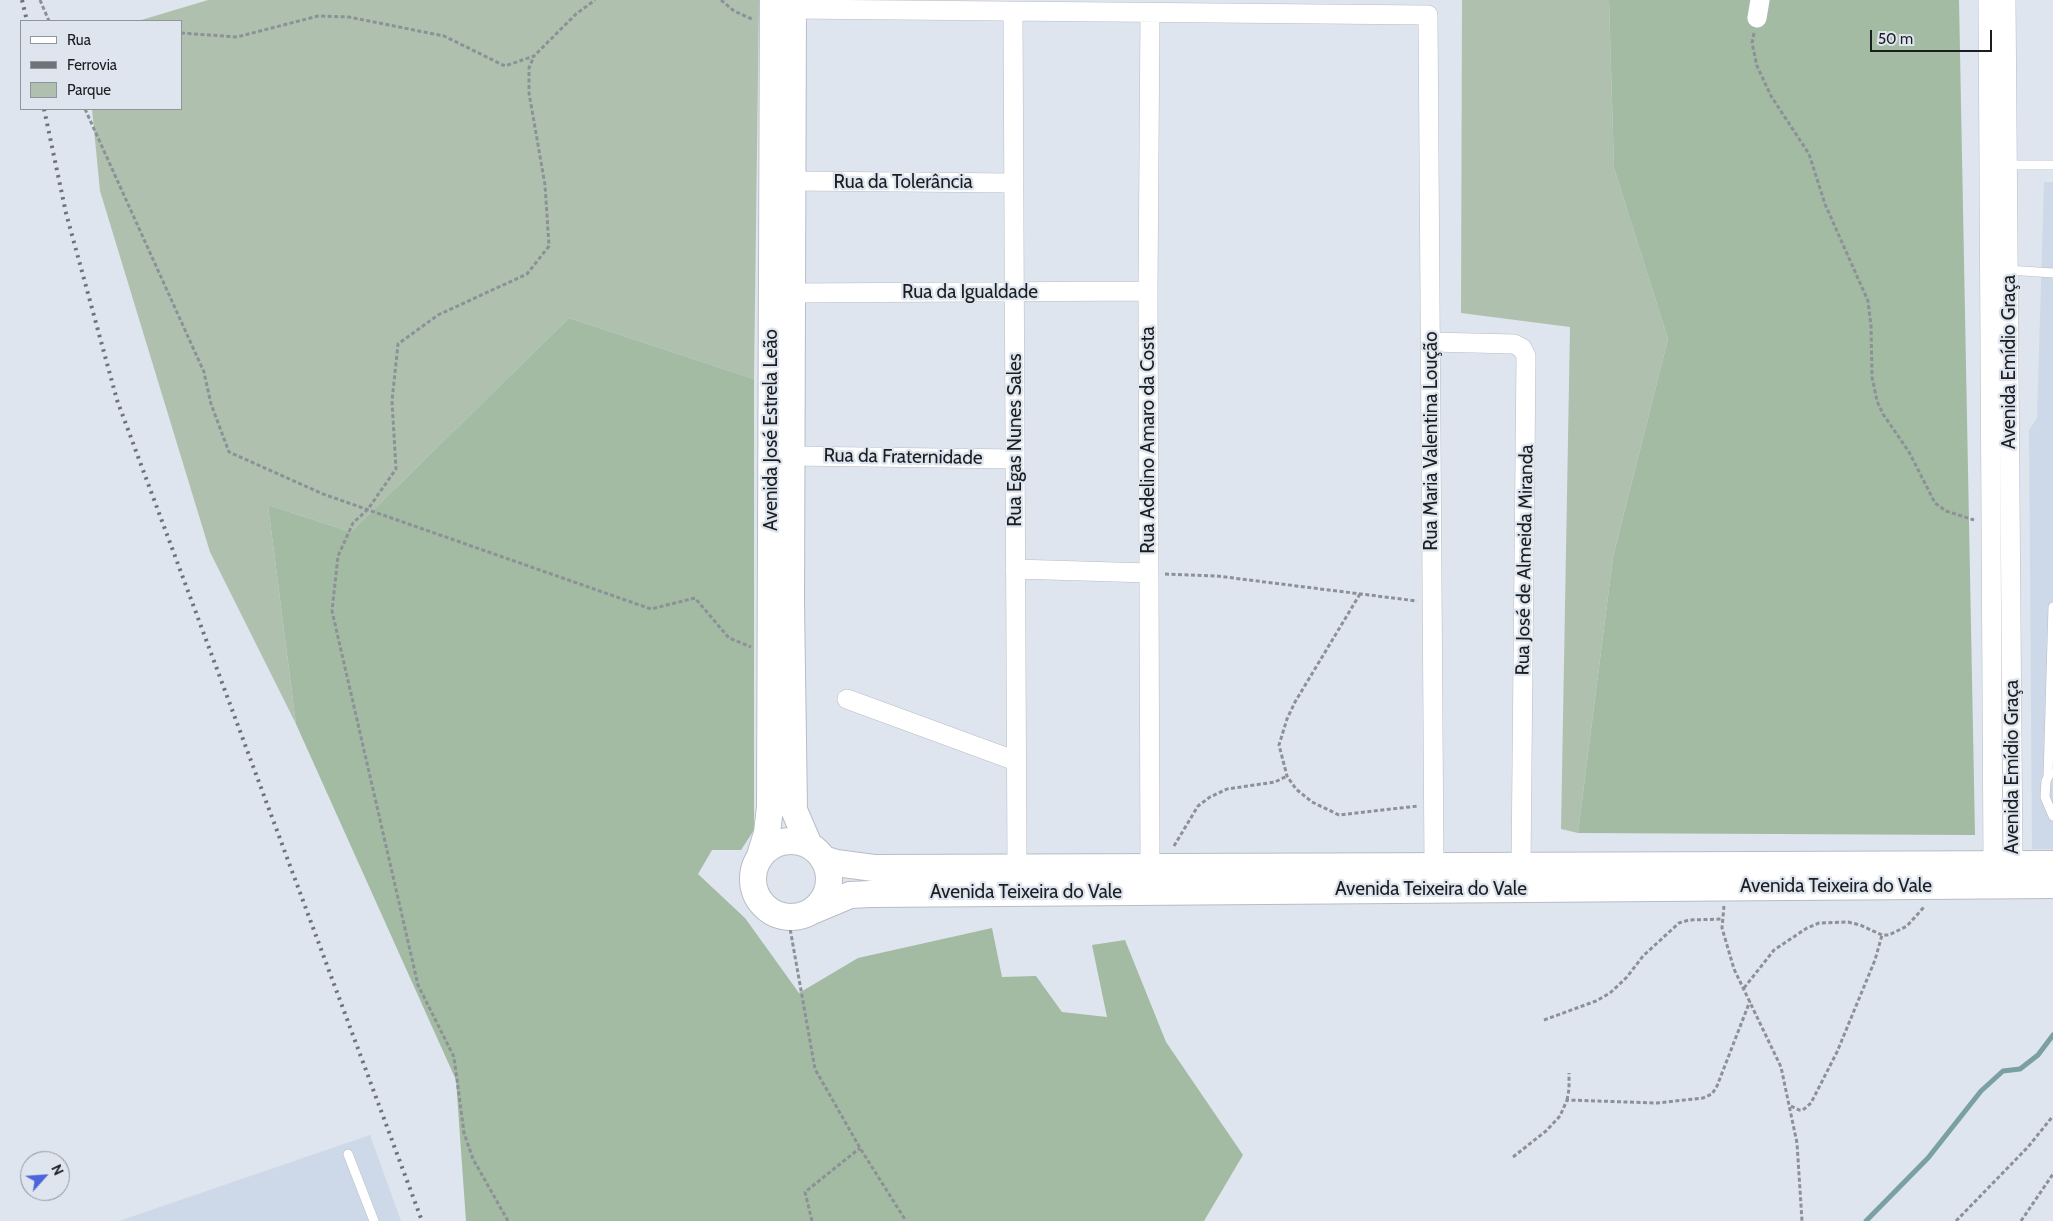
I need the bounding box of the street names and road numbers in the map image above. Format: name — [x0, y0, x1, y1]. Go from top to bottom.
street label: Rua da Tolerância — [833, 171, 973, 193]
street label: Avenida Emídio Graça — [1998, 275, 2020, 449]
street label: Rua da Igualdade — [902, 281, 1038, 303]
street label: Rua Adelino Amaro da Costa — [1137, 326, 1159, 554]
street label: Avenida José Estrela Leão — [760, 329, 782, 531]
street label: Rua Maria Valentina Loução — [1420, 331, 1442, 551]
street label: Rua Egas Nunes Sales — [1004, 353, 1026, 527]
street label: Rua da Fraternidade — [823, 444, 983, 470]
street label: Rua José de Almeida Miranda — [1512, 444, 1538, 676]
street label: Avenida Emídio Graça — [2001, 680, 2023, 854]
street label: Avenida Teixeira do Vale — [1740, 875, 1932, 897]
street label: Avenida Teixeira do Vale — [1335, 878, 1527, 900]
street label: Avenida Teixeira do Vale — [930, 881, 1122, 903]

